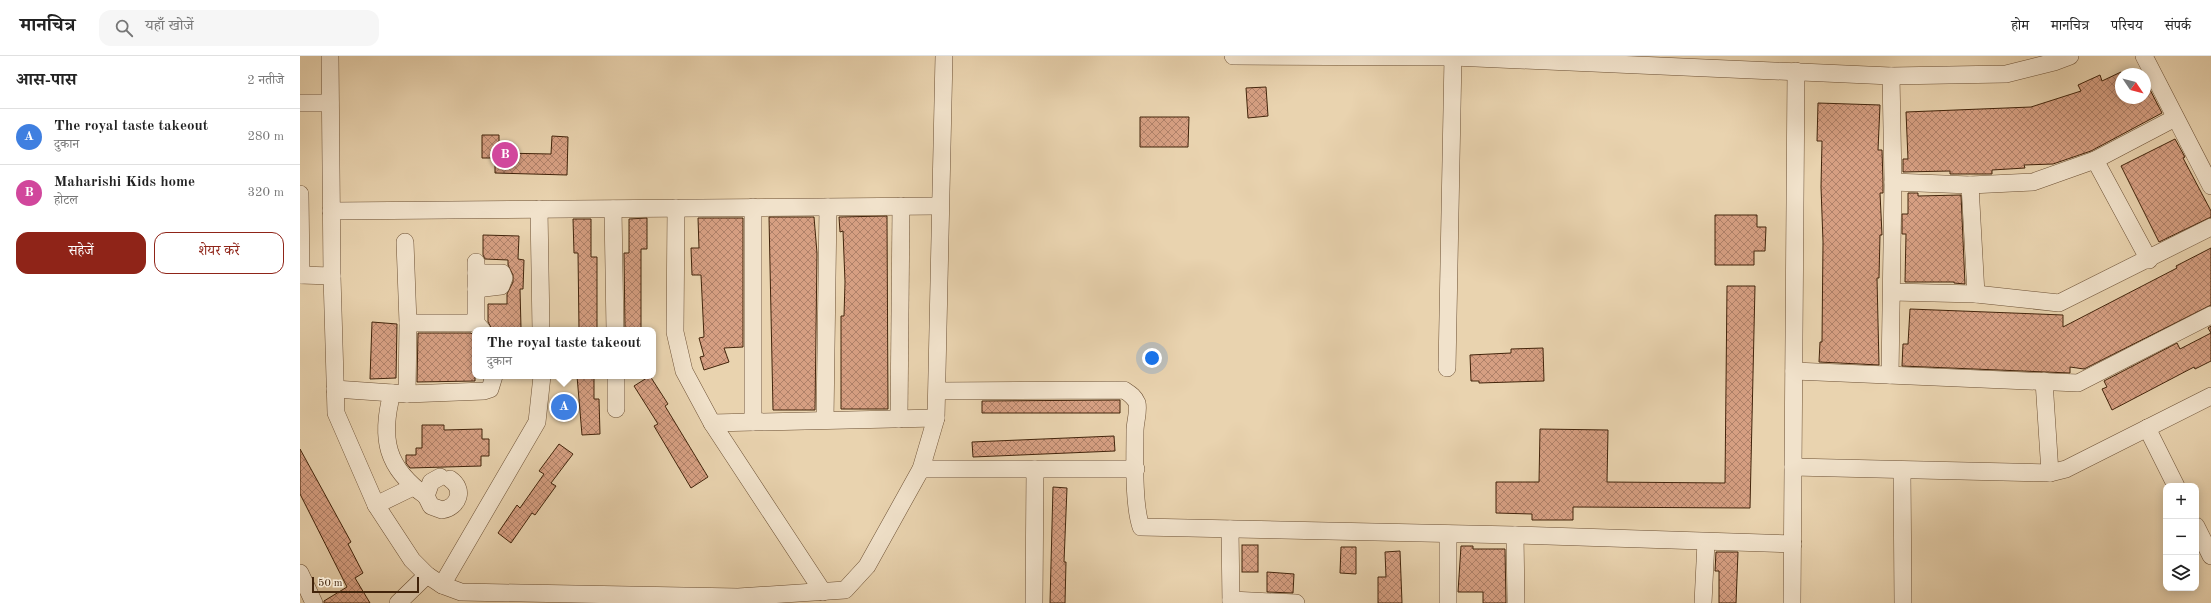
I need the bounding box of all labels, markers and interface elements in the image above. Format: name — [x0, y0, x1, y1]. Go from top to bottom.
search box — [99, 10, 379, 46]
text: मानचित्र — [20, 17, 75, 36]
icon: search — [113, 17, 135, 39]
text: यहाँ खोजें — [145, 19, 193, 34]
text: होम — [2011, 19, 2029, 33]
text: मानचित्र — [2051, 19, 2089, 33]
text: परिचय — [2111, 19, 2143, 33]
text: संपर्क — [2165, 19, 2191, 33]
north arrow — [2115, 68, 2151, 104]
text: आस-पास — [16, 72, 76, 89]
text: 2 नतीजे — [247, 74, 284, 87]
text: The royal taste takeout — [54, 119, 208, 134]
text: A — [24, 130, 34, 143]
text: 280 m — [247, 130, 284, 143]
text: दुकान — [54, 138, 79, 151]
pin: B — [492, 140, 518, 170]
text: Maharishi Kids home — [54, 175, 195, 190]
text: B — [24, 186, 34, 199]
text: 320 m — [247, 186, 284, 199]
text: होटल — [54, 194, 78, 207]
button: सहेजें — [16, 232, 146, 274]
button: शेयर करें — [154, 232, 284, 274]
popup — [472, 327, 656, 379]
text: The royal taste takeout — [487, 336, 641, 351]
your location — [1142, 348, 1162, 368]
text: दुकान — [487, 355, 512, 368]
pin: A — [551, 392, 577, 422]
map controls — [2163, 483, 2199, 591]
button: + — [2163, 483, 2199, 519]
button: − — [2163, 519, 2199, 555]
button: layers — [2163, 555, 2199, 591]
scale bar — [312, 575, 419, 594]
text: 50 m — [318, 578, 343, 589]

